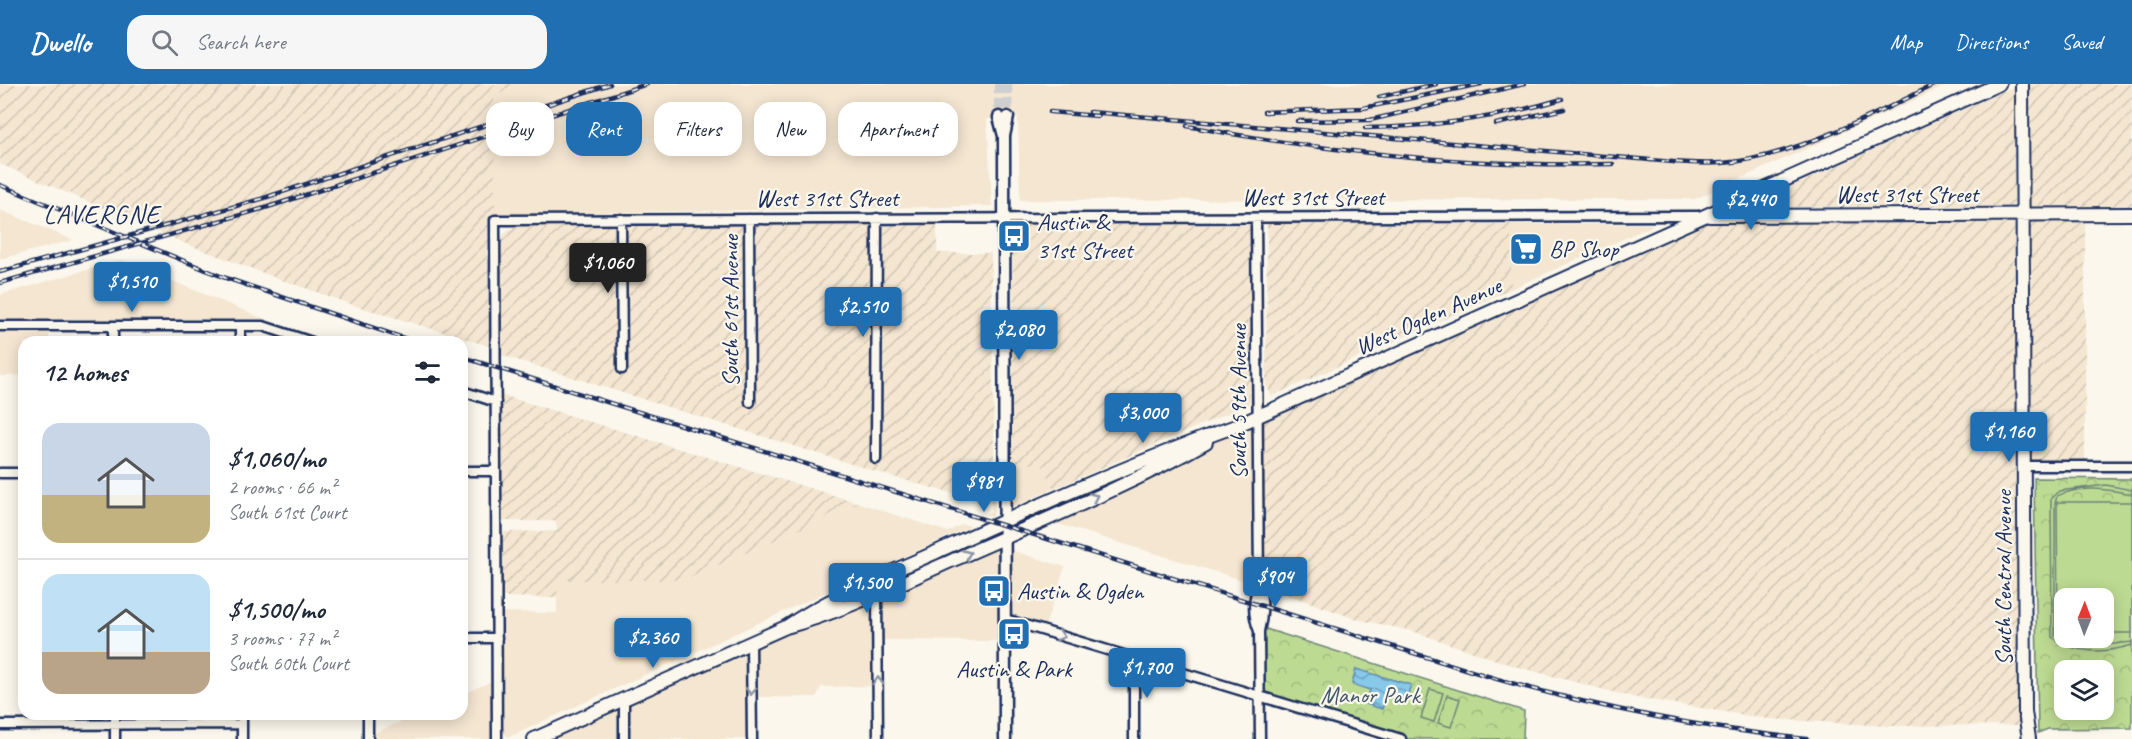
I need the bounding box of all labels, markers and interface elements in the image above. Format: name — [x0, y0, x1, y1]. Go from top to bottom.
search box — [127, 15, 547, 69]
text: Dwello — [30, 25, 91, 60]
icon: search — [148, 26, 181, 59]
text: Search here — [196, 28, 286, 56]
text: Map — [1890, 29, 1922, 55]
text: Directions — [1955, 29, 2028, 55]
text: Saved — [2061, 29, 2102, 55]
chip: Buy — [486, 102, 554, 156]
chip: Rent — [566, 102, 642, 156]
chip: Filters — [654, 102, 742, 156]
chip: New — [754, 102, 826, 156]
chip: Apartment — [838, 102, 958, 156]
street label: West 31st Street — [1836, 179, 1980, 209]
pin: $2,440 — [1702, 180, 1800, 231]
street label: West 31st Street — [1242, 182, 1386, 212]
street label: West 31st Street — [756, 183, 900, 213]
text: $2,440 — [1727, 187, 1775, 212]
district label: LAVERGNE — [43, 198, 162, 231]
place label: Austin & 31st Street — [1037, 207, 1134, 265]
bus stop icon: Austin & 31st Street — [996, 218, 1032, 254]
supermarket icon: BP Shop — [1508, 231, 1544, 267]
street label: South 61st Avenue — [715, 233, 745, 387]
place label: BP Shop — [1549, 234, 1620, 264]
pin: $1,060 — [559, 243, 657, 294]
text: $1,060 — [583, 250, 633, 275]
pin: $1,510 — [83, 262, 181, 313]
text: $1,510 — [108, 269, 156, 294]
street label: West Ogden Avenue — [1350, 270, 1508, 362]
pin: $2,510 — [814, 287, 912, 338]
text: $2,510 — [839, 294, 887, 319]
pin: $2,080 — [970, 310, 1068, 361]
text: $2,080 — [995, 317, 1043, 342]
street label: South 59th Avenue — [1223, 322, 1253, 479]
text: 12 homes — [42, 356, 127, 389]
icon: filters — [411, 356, 444, 389]
pin: $3,000 — [1094, 393, 1192, 444]
text: $3,000 — [1119, 400, 1167, 425]
pin: $1,160 — [1960, 412, 2058, 463]
text: $1,160 — [1984, 419, 2034, 444]
text: $1,060/mo — [228, 442, 326, 475]
icon: home — [90, 447, 162, 519]
pin: $981 — [948, 462, 1020, 513]
text: $981 — [966, 469, 1002, 494]
text: 2 rooms · 66 m² — [228, 475, 336, 500]
street label: South Central Avenue — [1988, 488, 2018, 666]
one-way arrow — [1087, 493, 1098, 505]
text: South 61st Court — [228, 500, 347, 525]
one-way arrow — [960, 549, 971, 561]
pin: $904 — [1239, 557, 1311, 608]
pin: $1,500 — [818, 563, 916, 614]
text: $904 — [1257, 564, 1293, 589]
text: $1,500 — [843, 570, 891, 595]
bus stop icon: Austin & Ogden — [976, 573, 1012, 609]
place label: Austin & Ogden — [1017, 576, 1144, 606]
north arrow — [2054, 588, 2114, 648]
map controls — [2054, 588, 2114, 720]
text: $1,500/mo — [228, 593, 325, 626]
icon: home — [90, 598, 162, 670]
bus stop icon: Austin & Park — [996, 616, 1032, 652]
pin: $2,360 — [604, 618, 702, 669]
text: $2,360 — [628, 625, 678, 650]
text: 3 rooms · 77 m² — [228, 626, 336, 651]
one-way arrow — [1055, 629, 1066, 641]
pin: $1,700 — [1098, 648, 1196, 699]
text: South 60th Court — [228, 651, 349, 676]
place label: Austin & Park — [956, 654, 1074, 684]
text: $1,700 — [1123, 655, 1171, 680]
button: layers — [2054, 660, 2114, 720]
one-way arrow — [872, 676, 884, 685]
park label: Manor Park — [1321, 680, 1422, 710]
one-way arrow — [745, 686, 757, 695]

